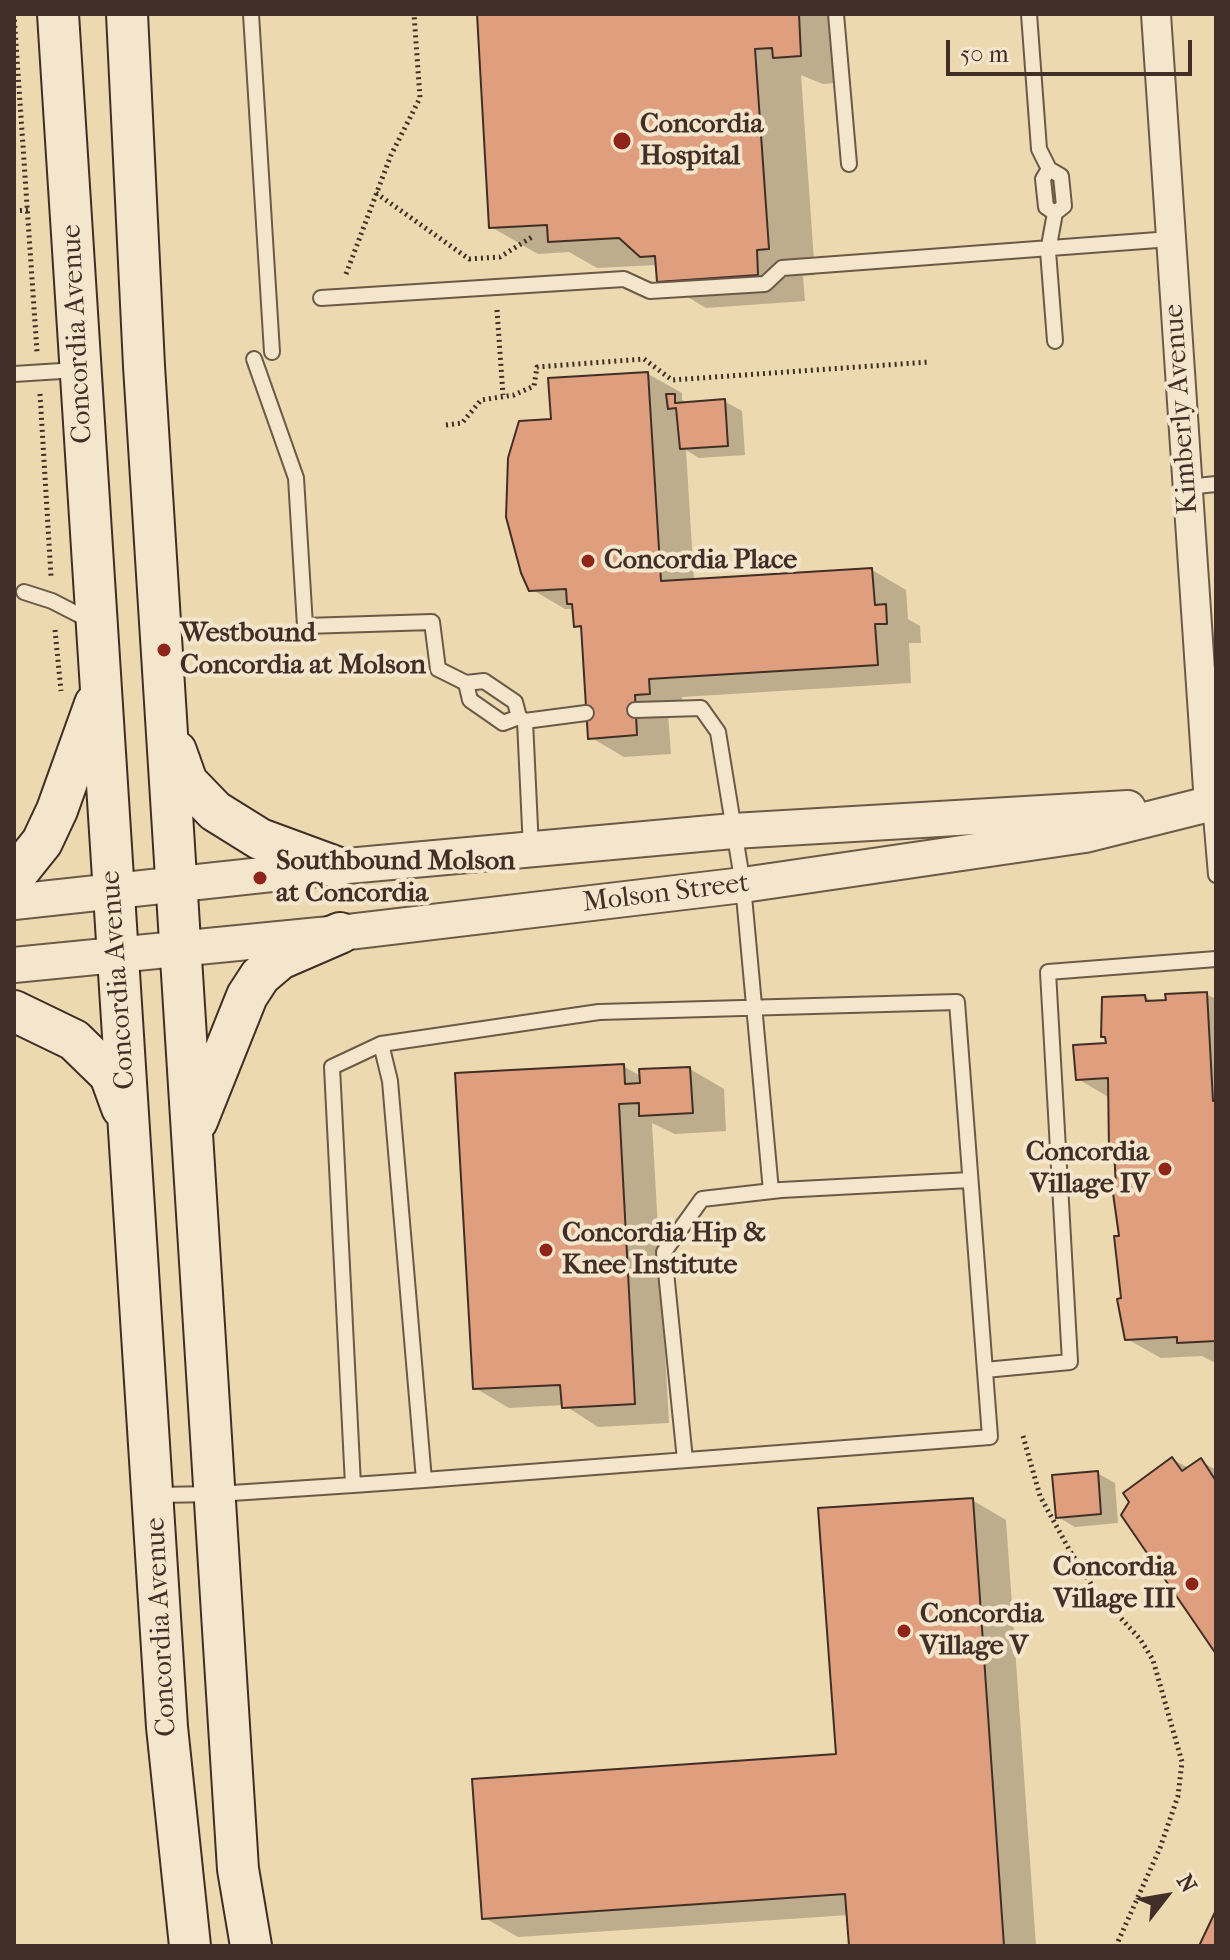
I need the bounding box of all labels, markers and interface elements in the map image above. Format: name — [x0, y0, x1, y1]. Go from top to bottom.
scale bar — [950, 24, 1196, 74]
text: 50 m — [960, 40, 1009, 68]
place label: Concordia Hospital — [640, 108, 763, 174]
marker: Concordia Hospital — [611, 130, 633, 152]
street label: Concordia Avenue — [55, 223, 101, 445]
street label: Kimberly Avenue — [1158, 303, 1206, 515]
place label: Concordia Place — [604, 544, 797, 578]
marker: Concordia Place — [579, 552, 597, 570]
place label: Westbound Concordia at Molson — [180, 617, 426, 683]
marker: Westbound Concordia at Molson — [155, 641, 173, 659]
place label: Southbound Molson at Concordia — [276, 845, 515, 911]
street label: Molson Street — [581, 867, 751, 921]
street label: Concordia Avenue — [95, 869, 143, 1091]
marker: Southbound Molson at Concordia — [251, 869, 269, 887]
place label: Concordia Village IV — [1026, 1136, 1149, 1202]
marker: Concordia Village IV — [1156, 1160, 1174, 1178]
place label: Concordia Hip & Knee Institute — [562, 1217, 766, 1283]
marker: Concordia Hip & Knee Institute — [537, 1241, 555, 1259]
street label: Concordia Avenue — [139, 1516, 185, 1738]
place label: Concordia Village III — [1053, 1551, 1176, 1617]
marker: Concordia Village III — [1183, 1575, 1201, 1593]
place label: Concordia Village V — [920, 1598, 1043, 1664]
marker: Concordia Village V — [895, 1622, 913, 1640]
north arrow — [1126, 1856, 1206, 1936]
text: N — [1171, 1870, 1202, 1897]

